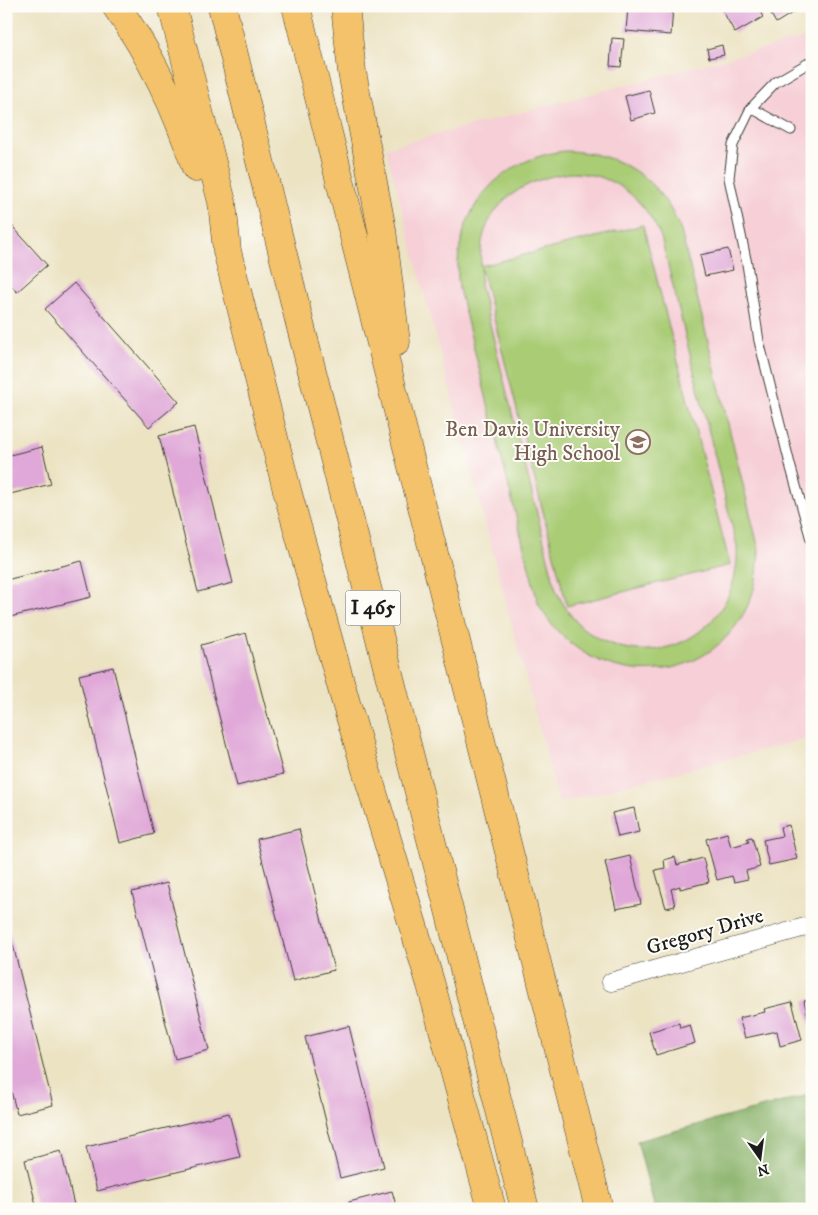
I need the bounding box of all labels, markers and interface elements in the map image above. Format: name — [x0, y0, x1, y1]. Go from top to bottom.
place label: Ben Davis University High School — [445, 417, 621, 467]
school or university icon: Ben Davis University High School — [625, 429, 651, 455]
road number: I 465 — [346, 590, 400, 626]
street label: Gregory Drive — [643, 903, 767, 961]
north arrow — [736, 1132, 786, 1182]
text: N — [755, 1160, 771, 1180]

